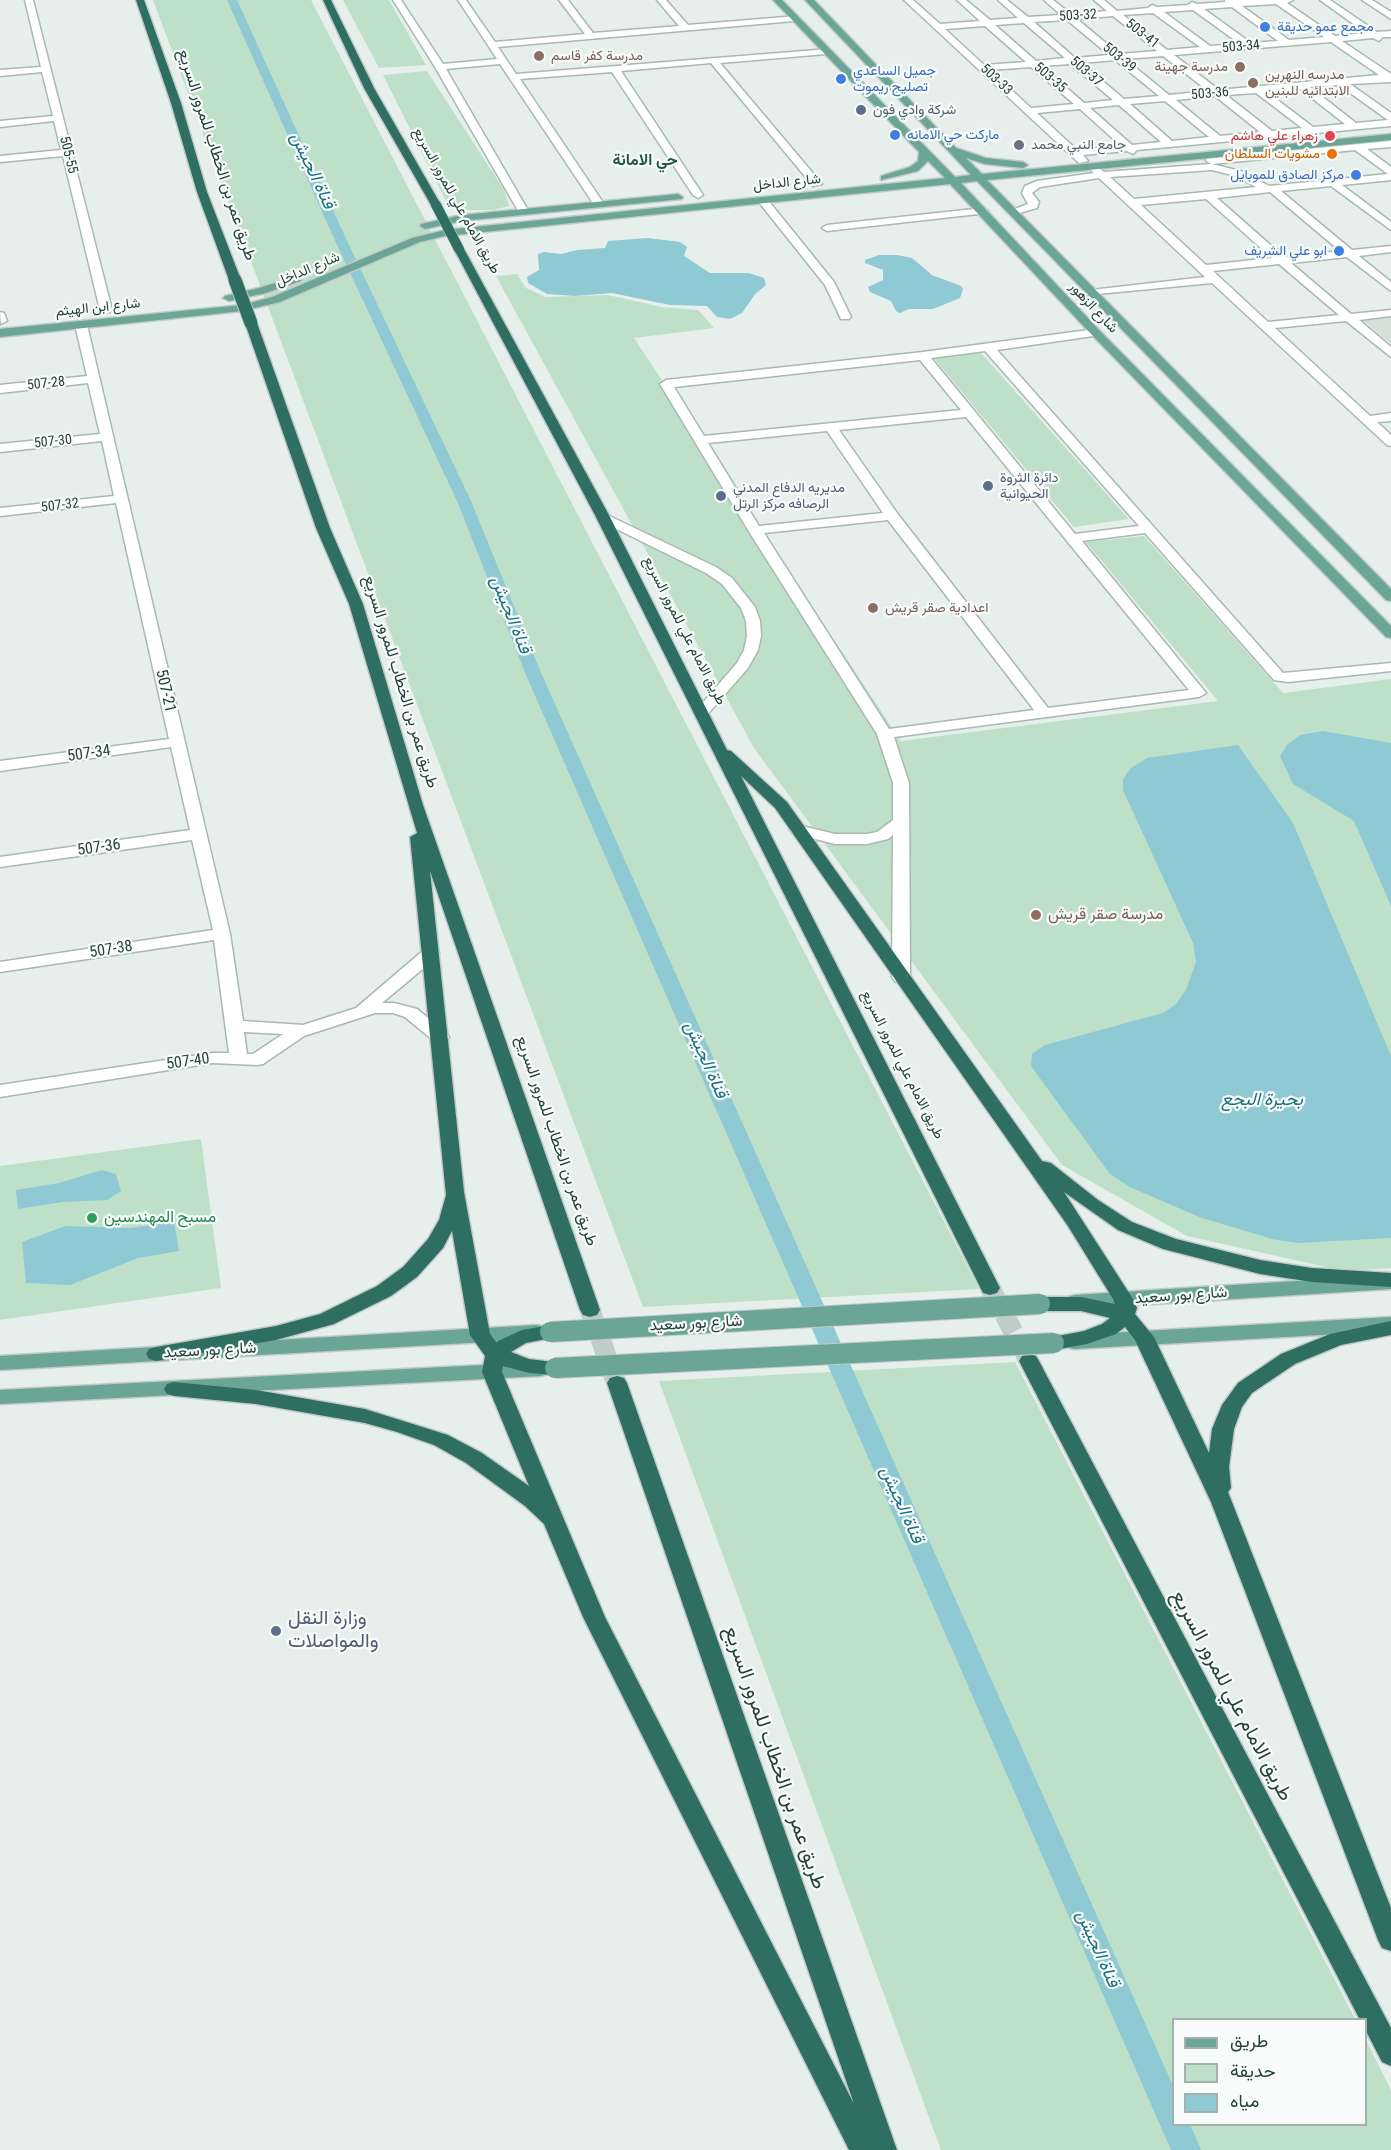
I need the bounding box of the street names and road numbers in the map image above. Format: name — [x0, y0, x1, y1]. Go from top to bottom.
street label: 503-32 — [1058, 6, 1098, 26]
street label: 503-41 — [1122, 16, 1162, 52]
street label: 503-34 — [1221, 37, 1261, 57]
street label: 503-39 — [1099, 40, 1139, 76]
street label: طريق عمر بن الخطاب للمرور السريع — [173, 47, 259, 263]
street label: 503-37 — [1066, 53, 1106, 91]
street label: 503-35 — [1030, 59, 1070, 97]
street label: 503-33 — [976, 61, 1016, 99]
street label: 503-36 — [1190, 84, 1230, 104]
street label: طريق الامام علي للمرور السريع — [409, 125, 503, 277]
street label: 505-55 — [55, 135, 81, 175]
street label: شارع الداخل — [752, 171, 822, 195]
street label: شارع الداخل — [273, 249, 343, 291]
street label: شارع الزهور — [1065, 279, 1121, 337]
street label: شارع ابن الهيثم — [55, 295, 141, 321]
street label: 507-28 — [26, 374, 66, 394]
street label: 507-30 — [33, 432, 73, 452]
street label: 507-32 — [40, 495, 80, 517]
street label: طريق الامام علي للمرور السريع — [639, 554, 729, 708]
street label: طريق عمر بن الخطاب للمرور السريع — [358, 573, 442, 791]
street label: 507-21 — [151, 668, 179, 714]
street label: 507-34 — [66, 741, 112, 767]
street label: 507-36 — [76, 835, 122, 861]
street label: 507-38 — [88, 937, 134, 963]
street label: طريق الامام علي للمرور السريع — [857, 988, 947, 1142]
street label: طريق عمر بن الخطاب للمرور السريع — [511, 1033, 601, 1249]
street label: 507-40 — [165, 1049, 211, 1075]
street label: شارع بور سعيد — [1134, 1283, 1228, 1309]
street label: شارع بور سعيد — [649, 1312, 743, 1336]
street label: شارع بور سعيد — [163, 1339, 257, 1363]
street label: طريق الامام علي للمرور السريع — [1165, 1586, 1297, 1806]
street label: طريق عمر بن الخطاب للمرور السريع — [718, 1623, 830, 1893]

